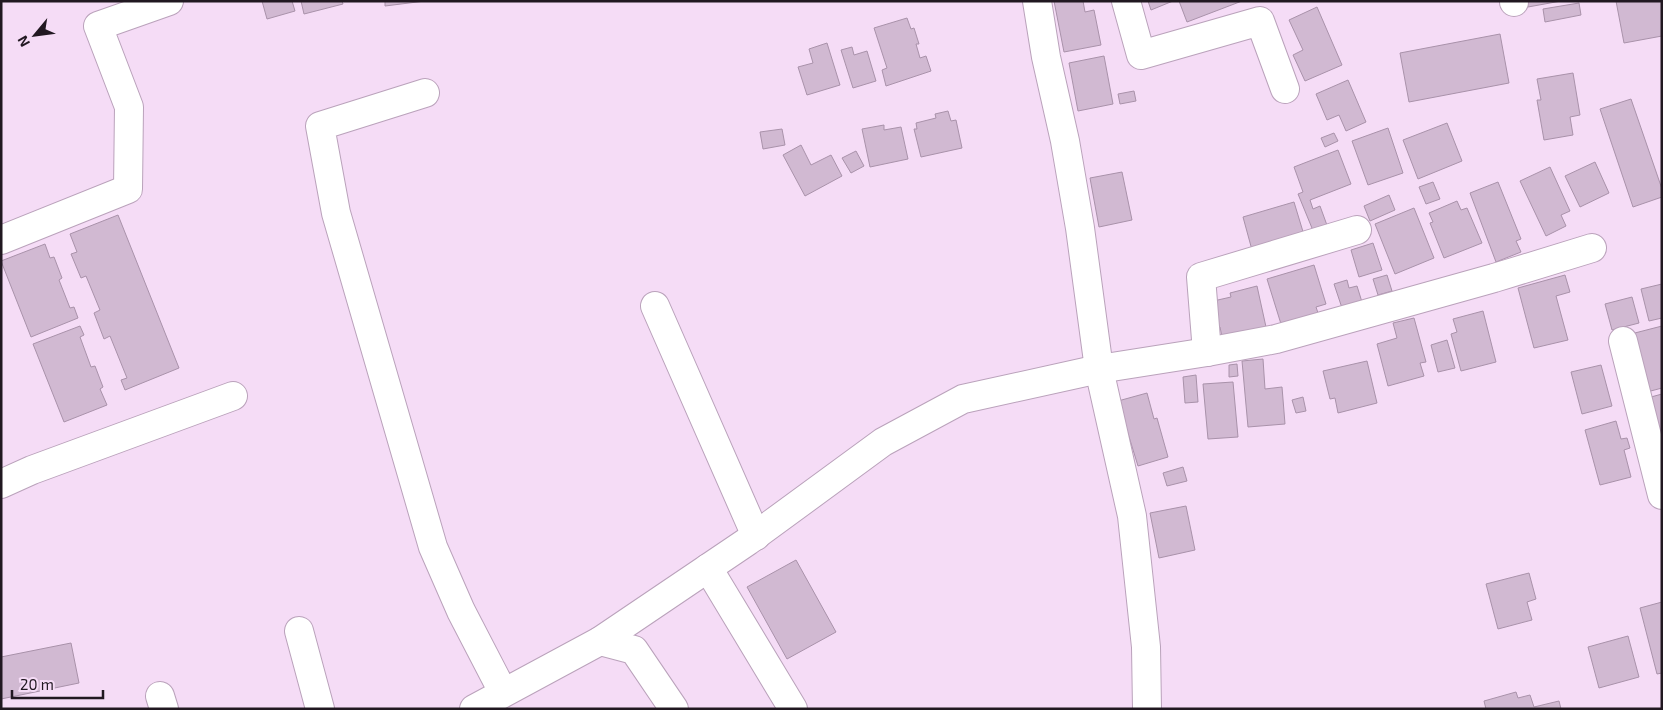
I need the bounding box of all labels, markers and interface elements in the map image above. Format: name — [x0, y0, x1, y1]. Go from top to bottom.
north arrow — [10, 10, 60, 60]
text: N — [13, 33, 33, 50]
scale bar — [12, 668, 104, 700]
text: 20 m — [20, 675, 54, 693]

